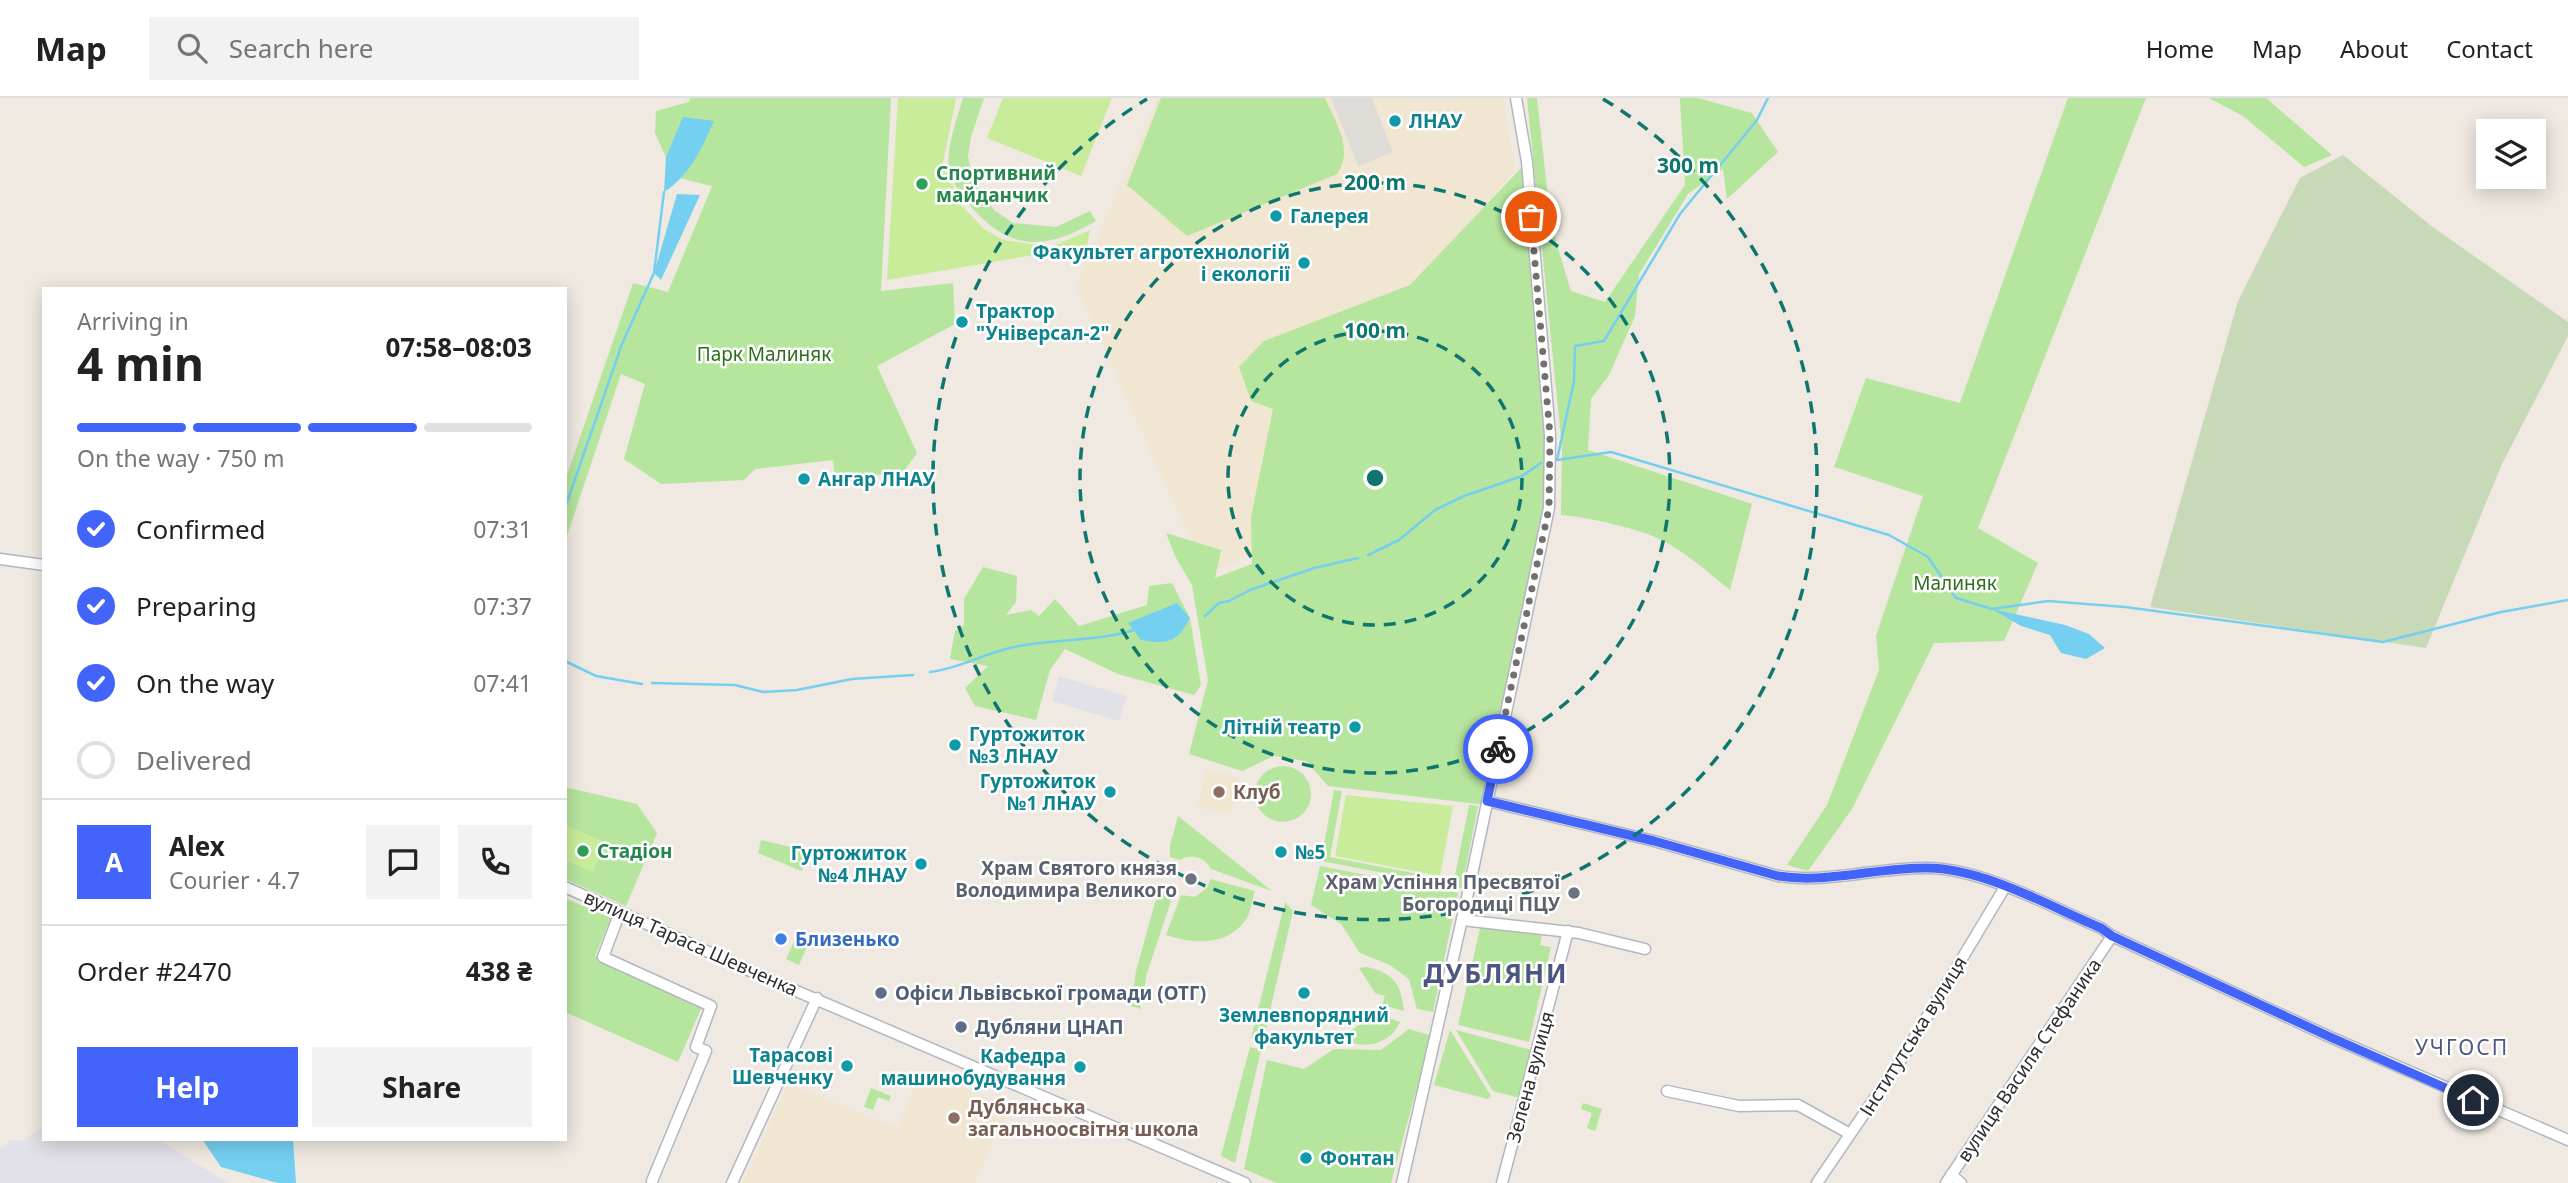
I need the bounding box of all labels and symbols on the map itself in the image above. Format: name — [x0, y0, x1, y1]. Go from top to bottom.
place label: ЛНАУ — [1409, 108, 1463, 134]
marker: ЛНАУ — [1387, 113, 1403, 129]
text: 300 m — [1657, 151, 1719, 179]
place label: Спортивний майданчик — [936, 160, 1056, 208]
text: 200 m — [1344, 168, 1406, 196]
marker: Спортивний майданчик — [914, 176, 930, 192]
pin — [1501, 187, 1561, 247]
place label: Галерея — [1290, 203, 1369, 229]
marker: Галерея — [1268, 208, 1284, 224]
place label: Факультет агротехнологій і екології — [1032, 239, 1290, 287]
marker: Факультет агротехнологій і екології — [1296, 255, 1312, 271]
place label: Трактор "Універсал-2" — [976, 298, 1110, 346]
marker: Трактор "Універсал-2" — [954, 314, 970, 330]
text: 100 m — [1344, 316, 1406, 344]
park label: Парк Малиняк — [697, 341, 831, 367]
place label: Ангар ЛНАУ — [818, 466, 935, 492]
centre of rings — [1363, 466, 1387, 490]
marker: Ангар ЛНАУ — [796, 471, 812, 487]
park label: Малиняк — [1913, 570, 1997, 596]
place label: Літній театр — [1222, 714, 1341, 740]
courier — [1463, 714, 1533, 784]
marker: Літній театр — [1347, 719, 1363, 735]
place label: Гуртожиток №3 ЛНАУ — [969, 721, 1086, 769]
marker: Гуртожиток №3 ЛНАУ — [947, 737, 963, 753]
place label: Гуртожиток №1 ЛНАУ — [980, 768, 1097, 816]
place label: Клуб — [1233, 779, 1281, 805]
marker: Гуртожиток №1 ЛНАУ — [1102, 784, 1118, 800]
marker: Клуб — [1211, 784, 1227, 800]
place label: Стадіон — [597, 838, 672, 864]
place label: №5 — [1295, 839, 1325, 865]
place label: Гуртожиток №4 ЛНАУ — [791, 840, 908, 888]
marker: Стадіон — [575, 843, 591, 859]
marker: №5 — [1273, 844, 1289, 860]
place label: Храм Святого князя Володимира Великого — [955, 855, 1177, 903]
marker: Гуртожиток №4 ЛНАУ — [913, 856, 929, 872]
place label: Храм Успіння Пресвятої Богородиці ПЦУ — [1325, 869, 1561, 917]
marker: Храм Святого князя Володимира Великого — [1183, 871, 1199, 887]
street label: вулиця Тараса Шевченка — [580, 884, 802, 1002]
marker: Храм Успіння Пресвятої Богородиці ПЦУ — [1566, 885, 1582, 901]
place label: Близенько — [795, 926, 900, 952]
marker: Близенько — [773, 931, 789, 947]
street label: Інститутська вулиця — [1853, 951, 1973, 1121]
street label: вулиця Василя Стефаника — [1951, 953, 2107, 1167]
district label: ДУБЛЯНИ — [1423, 955, 1569, 991]
place label: Офіси Львівської громади (ОТГ) — [895, 980, 1206, 1006]
marker: Офіси Львівської громади (ОТГ) — [873, 985, 889, 1001]
marker: Землевпорядний факультет — [1296, 985, 1312, 1001]
place label: Землевпорядний факультет — [1219, 1002, 1389, 1050]
street label: Зелена вулиця — [1500, 1008, 1560, 1146]
place label: Дубляни ЦНАП — [975, 1014, 1124, 1040]
marker: Дубляни ЦНАП — [953, 1019, 969, 1035]
district label: УЧГОСП — [2415, 1033, 2509, 1061]
place label: Тарасові Шевченку — [732, 1042, 833, 1090]
place label: Кафедра машинобудування — [880, 1043, 1066, 1091]
marker: Тарасові Шевченку — [839, 1058, 855, 1074]
marker: Кафедра машинобудування — [1072, 1059, 1088, 1075]
pin — [2443, 1070, 2503, 1130]
place label: Дублянська загальноосвітня школа — [968, 1094, 1199, 1142]
marker: Дублянська загальноосвітня школа — [946, 1110, 962, 1126]
place label: Фонтан — [1320, 1145, 1395, 1171]
marker: Фонтан — [1298, 1150, 1314, 1166]

